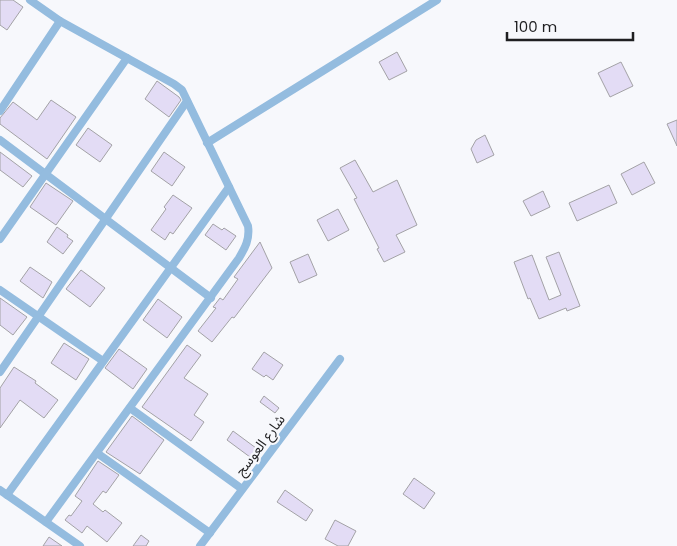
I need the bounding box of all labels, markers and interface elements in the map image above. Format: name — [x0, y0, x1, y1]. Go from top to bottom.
scale bar — [507, 10, 633, 42]
text: 100 m — [514, 16, 557, 37]
street label: شارع العوسج — [230, 410, 290, 480]

